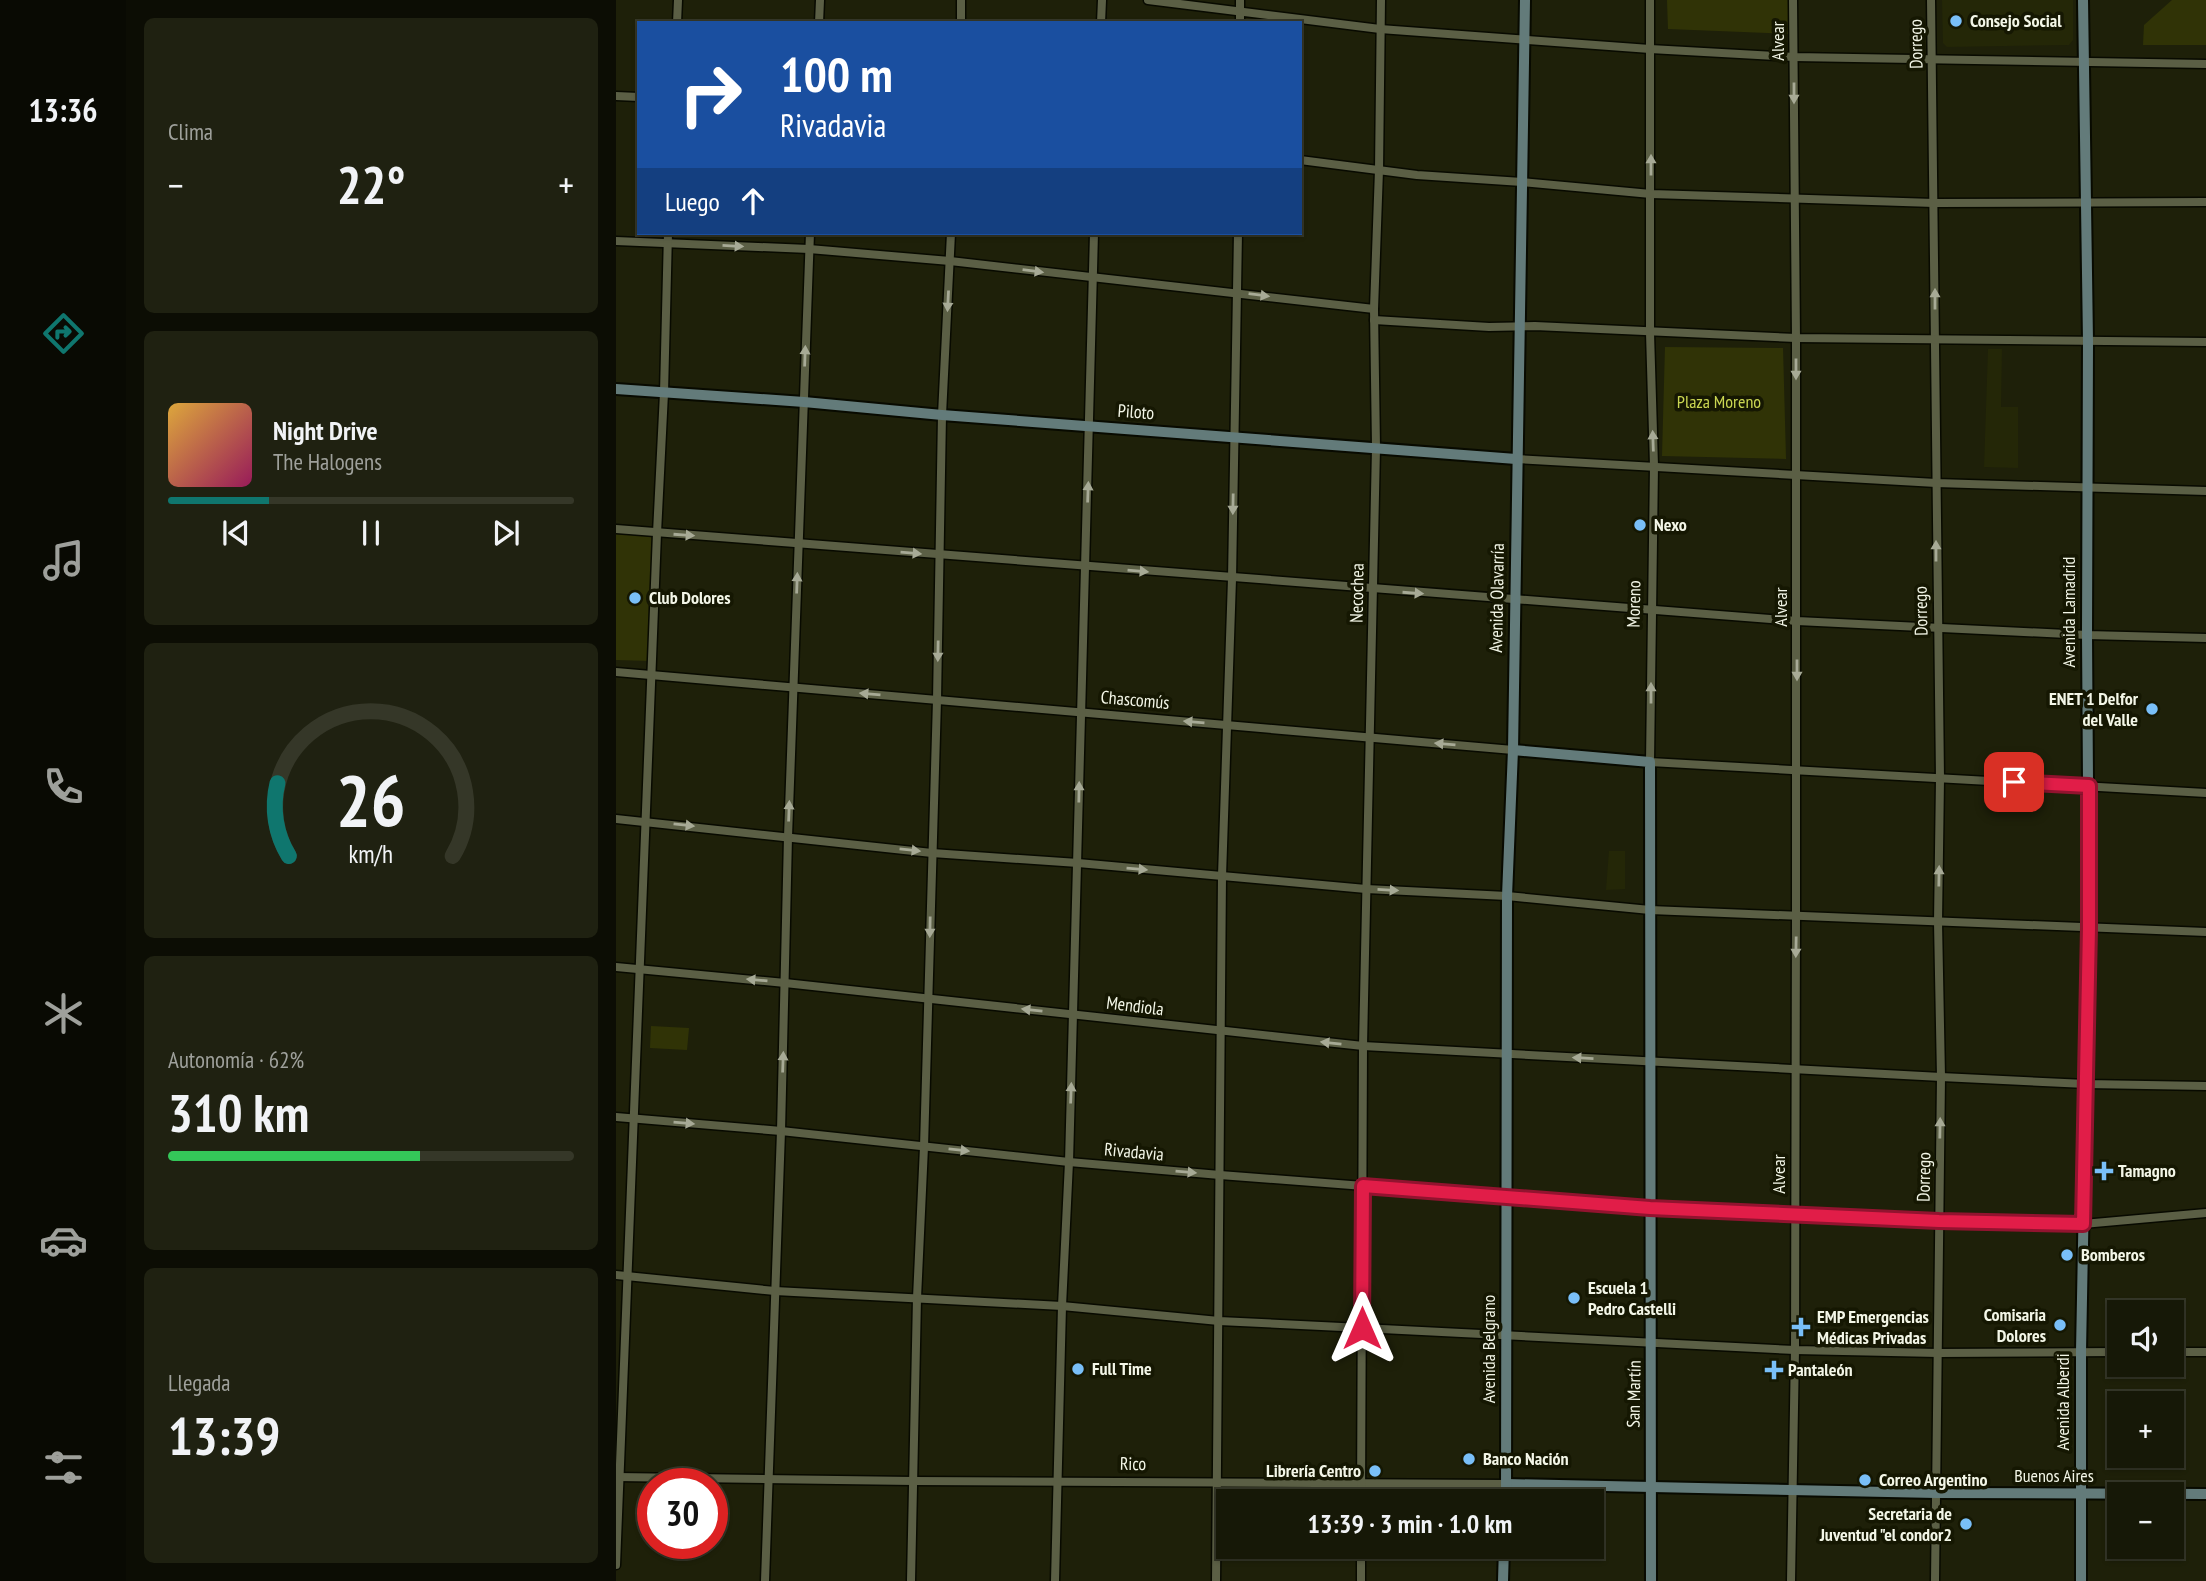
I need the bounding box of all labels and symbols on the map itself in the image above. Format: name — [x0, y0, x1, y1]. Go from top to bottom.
place label: Consejo Social — [1970, 9, 2062, 32]
marker: Consejo Social — [1948, 13, 1964, 29]
street label: Dorrego — [1904, 19, 1927, 69]
street label: Alvear — [1766, 21, 1789, 61]
one-way arrow — [1788, 82, 1800, 104]
one-way arrow — [1645, 154, 1657, 176]
one-way arrow — [722, 240, 744, 251]
one-way arrow — [1022, 266, 1044, 277]
one-way arrow — [1929, 287, 1941, 309]
one-way arrow — [942, 290, 953, 312]
one-way arrow — [1248, 290, 1270, 301]
one-way arrow — [800, 345, 811, 367]
one-way arrow — [1790, 358, 1802, 380]
park label: Plaza Moreno — [1677, 390, 1761, 413]
street label: Piloto — [1117, 399, 1155, 424]
one-way arrow — [1648, 430, 1659, 452]
one-way arrow — [1082, 480, 1093, 502]
one-way arrow — [1227, 493, 1238, 515]
place label: Nexo — [1654, 513, 1687, 536]
marker: Nexo — [1632, 517, 1648, 533]
one-way arrow — [673, 530, 695, 541]
one-way arrow — [1930, 539, 1942, 561]
street label: Avenida Olavarría — [1484, 543, 1509, 653]
one-way arrow — [900, 548, 922, 559]
street label: Avenida Lamadrid — [2057, 557, 2080, 667]
street label: Necochea — [1344, 563, 1369, 623]
one-way arrow — [1127, 566, 1149, 577]
one-way arrow — [792, 572, 803, 594]
street label: Moreno — [1622, 580, 1645, 628]
place label: Club Dolores — [649, 586, 731, 609]
street label: Dorrego — [1909, 586, 1932, 636]
one-way arrow — [1402, 587, 1424, 598]
street label: Alvear — [1769, 587, 1792, 627]
marker: Club Dolores — [627, 590, 643, 606]
one-way arrow — [932, 640, 944, 662]
one-way arrow — [1791, 659, 1803, 681]
one-way arrow — [1645, 682, 1657, 704]
street label: Chascomús — [1100, 685, 1170, 714]
place label: ENET 1 Delfor del Valle — [2049, 687, 2139, 731]
one-way arrow — [858, 688, 880, 699]
marker: ENET 1 Delfor del Valle — [2144, 701, 2160, 717]
one-way arrow — [1183, 716, 1205, 727]
one-way arrow — [1434, 738, 1456, 749]
pin — [1984, 752, 2044, 812]
one-way arrow — [1074, 781, 1085, 803]
one-way arrow — [783, 799, 794, 821]
one-way arrow — [673, 820, 695, 831]
one-way arrow — [899, 845, 921, 856]
one-way arrow — [1126, 863, 1148, 874]
one-way arrow — [1933, 865, 1945, 887]
one-way arrow — [1377, 885, 1399, 896]
one-way arrow — [924, 916, 936, 938]
one-way arrow — [1790, 936, 1802, 958]
one-way arrow — [746, 975, 768, 986]
street label: Mendiola — [1105, 991, 1165, 1020]
one-way arrow — [1021, 1004, 1043, 1015]
one-way arrow — [1320, 1037, 1342, 1048]
one-way arrow — [777, 1051, 788, 1073]
one-way arrow — [1572, 1052, 1594, 1063]
one-way arrow — [1066, 1082, 1077, 1104]
one-way arrow — [673, 1117, 695, 1128]
one-way arrow — [1935, 1117, 1946, 1139]
street label: Rivadavia — [1103, 1137, 1165, 1166]
one-way arrow — [948, 1145, 970, 1156]
street label: Dorrego — [1912, 1152, 1935, 1202]
street label: Alvear — [1767, 1154, 1790, 1194]
place label: Tamagno — [2118, 1159, 2176, 1182]
marker: Tamagno — [2096, 1163, 2112, 1179]
one-way arrow — [1175, 1167, 1197, 1178]
place label: Bomberos — [2081, 1243, 2145, 1266]
marker: Bomberos — [2059, 1247, 2075, 1263]
place label: Escuela 1 Pedro Castelli — [1588, 1276, 1676, 1320]
marker: Escuela 1 Pedro Castelli — [1566, 1290, 1582, 1306]
position arrow — [1325, 1291, 1399, 1365]
street label: Avenida Belgrano — [1477, 1294, 1500, 1403]
place label: Comisaria Dolores — [1984, 1303, 2046, 1347]
place label: EMP Emergencias Médicas Privadas — [1817, 1305, 1929, 1349]
marker: EMP Emergencias Médicas Privadas — [1791, 1317, 1811, 1337]
marker: Comisaria Dolores — [2052, 1317, 2068, 1333]
street label: Avenida Alberdi — [2051, 1353, 2074, 1451]
place label: Full Time — [1092, 1357, 1152, 1380]
place label: Pantaleón — [1788, 1358, 1853, 1381]
street label: San Martín — [1621, 1360, 1646, 1428]
marker: Full Time — [1070, 1361, 1086, 1377]
marker: Pantaleón — [1766, 1362, 1782, 1378]
place label: Banco Nación — [1483, 1447, 1569, 1470]
marker: Banco Nación — [1461, 1451, 1477, 1467]
street label: Rico — [1120, 1452, 1147, 1475]
place label: Librería Centro — [1266, 1459, 1361, 1482]
marker: Librería Centro — [1367, 1463, 1383, 1479]
street label: Buenos Aires — [2014, 1464, 2094, 1487]
speed limit sign: 30 — [637, 1468, 728, 1559]
place label: Correo Argentino — [1879, 1468, 1988, 1491]
marker: Correo Argentino — [1857, 1472, 1873, 1488]
place label: Secretaria de Juventud "el condor2 — [1819, 1502, 1952, 1546]
marker: Secretaria de Juventud "el condor2 — [1958, 1516, 1974, 1532]

